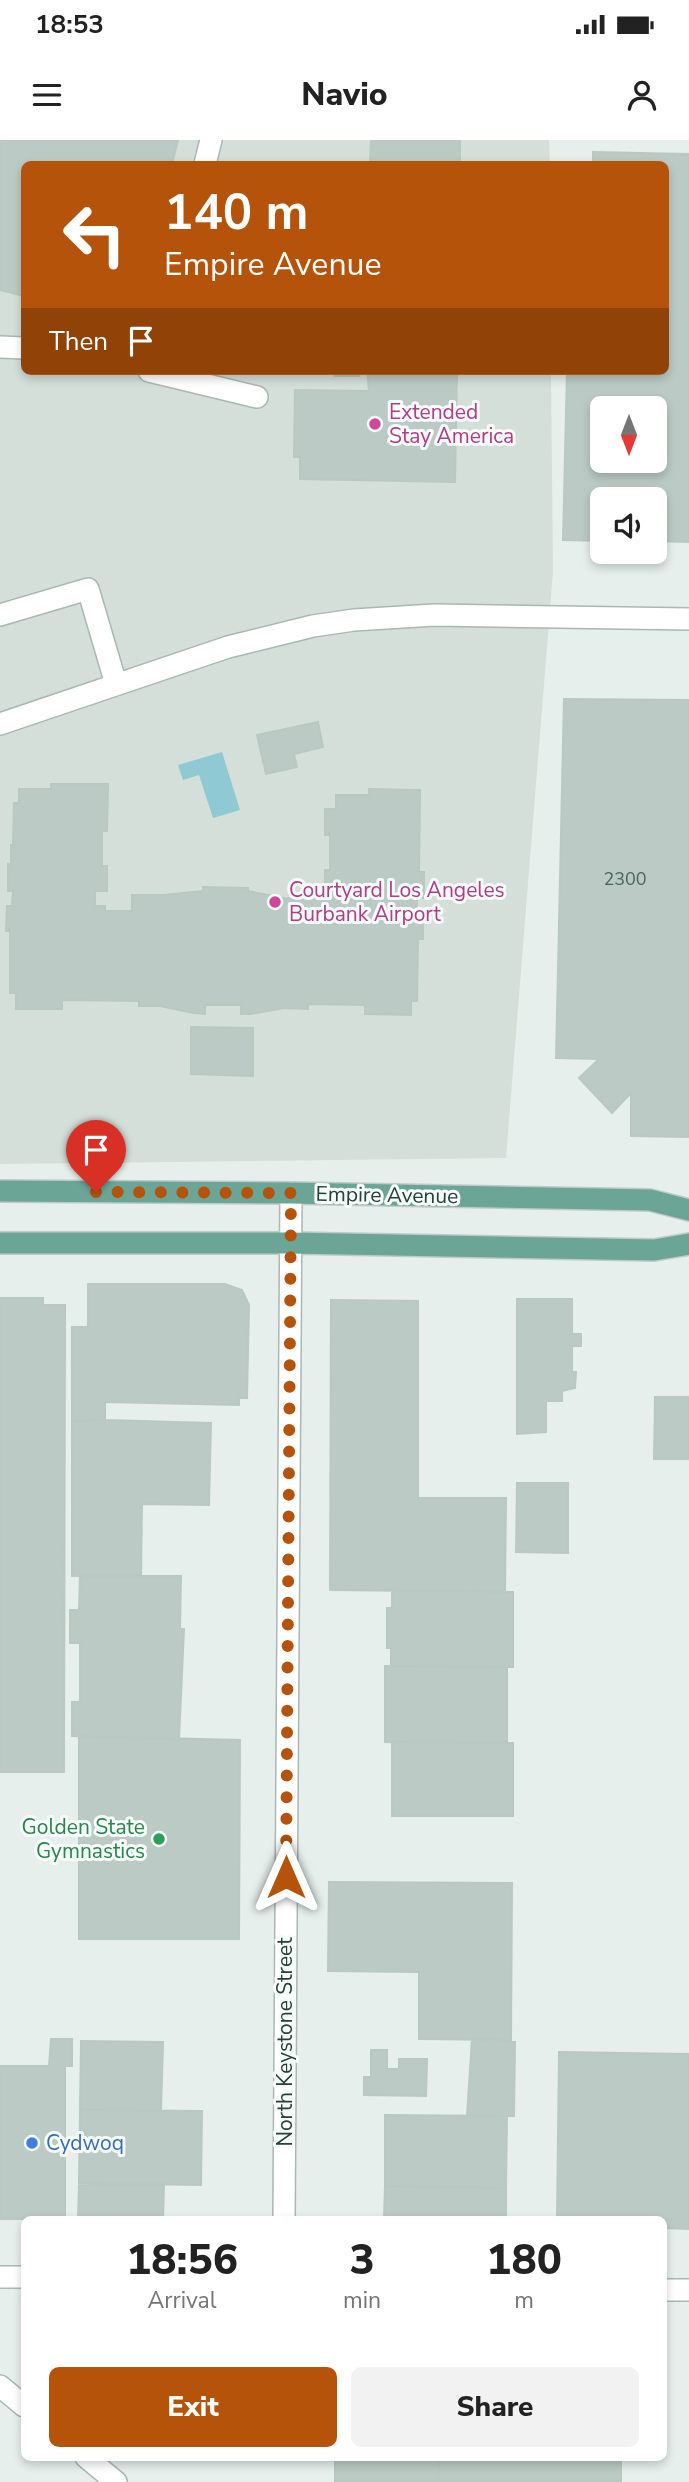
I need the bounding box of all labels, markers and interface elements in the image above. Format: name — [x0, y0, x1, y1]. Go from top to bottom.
text: 18:53 — [35, 7, 104, 42]
text: Navio — [301, 73, 388, 116]
icon: menu — [28, 76, 66, 114]
icon: person — [623, 76, 661, 114]
text: 140 m — [164, 179, 308, 246]
icon: left — [49, 189, 140, 280]
text: Empire Avenue — [164, 243, 382, 286]
icon: arrive — [122, 322, 160, 360]
text: Then — [49, 324, 108, 359]
north arrow — [590, 396, 667, 472]
map controls — [590, 396, 667, 564]
place label: Extended Stay America — [389, 398, 514, 450]
marker: Extended Stay America — [367, 416, 383, 432]
button: sound — [590, 487, 667, 564]
house number: 2300 — [603, 867, 647, 891]
place label: Courtyard Los Angeles Burbank Airport — [289, 876, 505, 928]
marker: Courtyard Los Angeles Burbank Airport — [267, 894, 283, 910]
pin — [66, 1120, 126, 1192]
icon: arrive — [77, 1131, 115, 1169]
street label: Empire Avenue — [315, 1180, 459, 1210]
place label: Golden State Gymnastics — [21, 1813, 145, 1865]
marker: Golden State Gymnastics — [151, 1831, 167, 1847]
position arrow — [249, 1840, 323, 1914]
street label: North Keystone Street — [271, 1937, 299, 2147]
place label: Cydwoq — [46, 2129, 124, 2157]
marker: Cydwoq — [24, 2135, 40, 2151]
text: 18:56 — [126, 2232, 238, 2289]
text: 3 — [349, 2232, 375, 2289]
text: 180 — [486, 2232, 562, 2289]
text: Arrival — [147, 2285, 217, 2316]
text: min — [343, 2285, 381, 2316]
text: m — [514, 2285, 534, 2316]
button: Exit — [49, 2367, 337, 2447]
button: Share — [351, 2367, 639, 2447]

